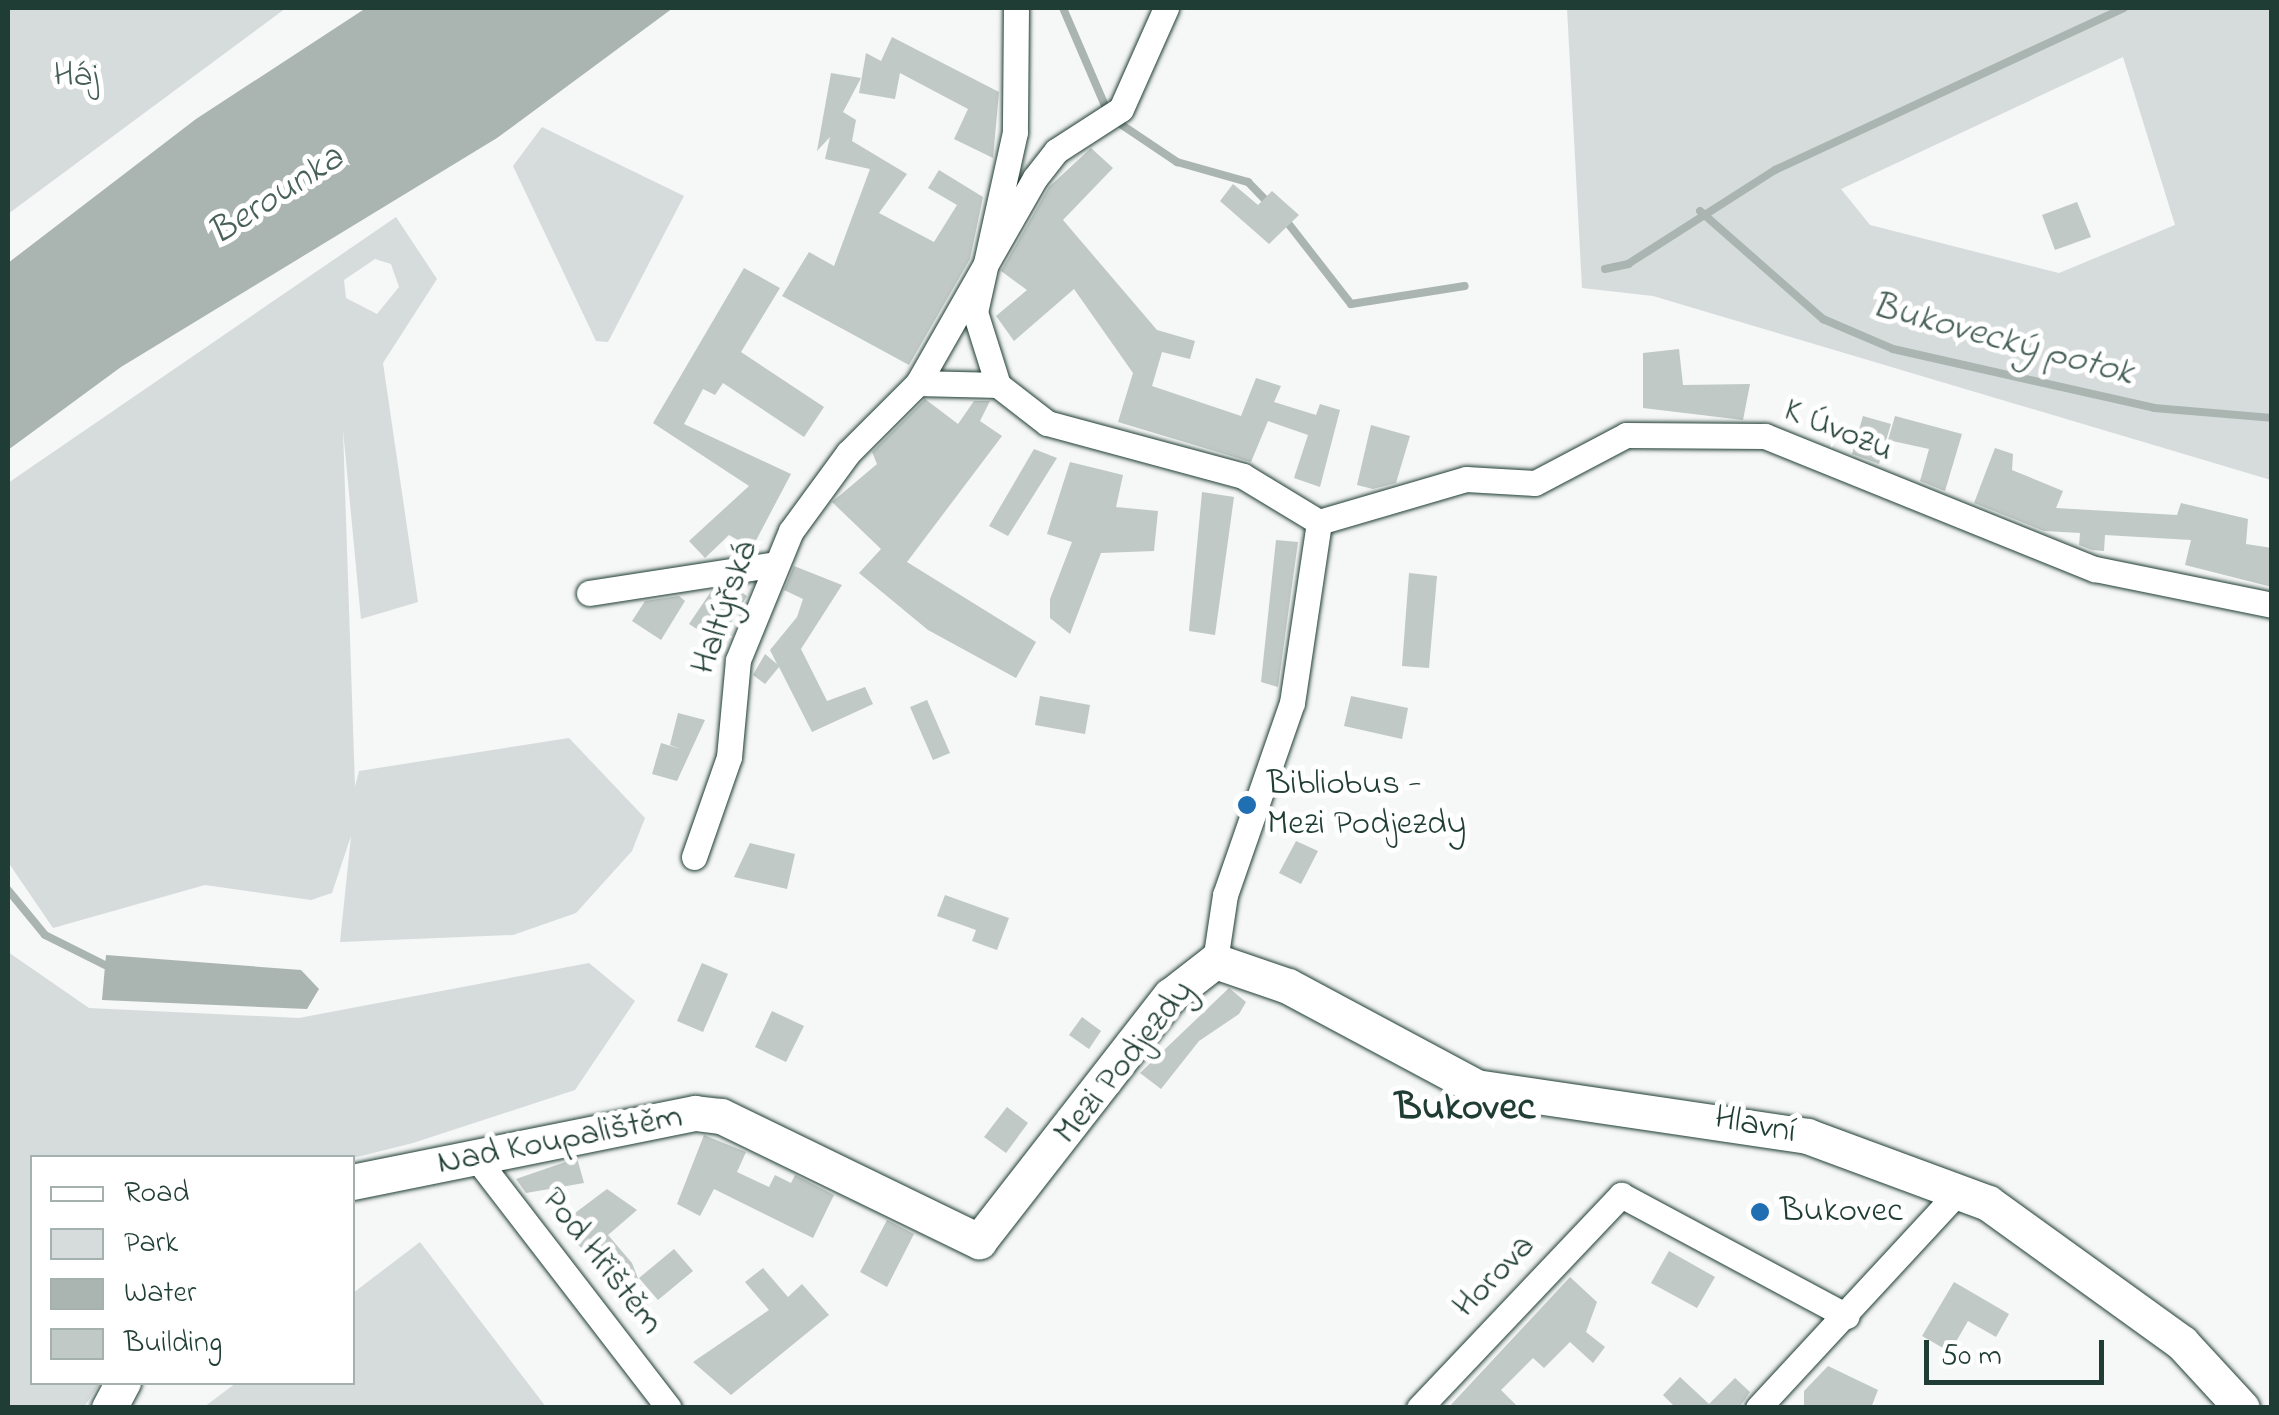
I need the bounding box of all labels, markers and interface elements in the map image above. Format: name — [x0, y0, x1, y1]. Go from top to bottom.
park label: Háj — [53, 56, 99, 98]
water label: Berounka — [201, 137, 353, 257]
water label: Bukovecký potok — [1866, 284, 2138, 398]
street label: K Úvozu — [1777, 390, 1899, 472]
street label: Haltýřská — [684, 536, 768, 680]
place label: Bibliobus - Mezi Podjezdy — [1267, 764, 1466, 846]
marker: Bibliobus - Mezi Podjezdy — [1236, 794, 1258, 816]
street label: Mezi Podjezdy — [1046, 972, 1204, 1154]
district label: Bukovec — [1395, 1085, 1535, 1133]
street label: Nad Koupalištěm — [434, 1097, 686, 1185]
street label: Hlavní — [1711, 1098, 1799, 1154]
legend — [30, 1155, 355, 1385]
text: Road — [124, 1172, 189, 1216]
street label: Pod Hřištěm — [531, 1180, 671, 1344]
place label: Bukovec — [1780, 1191, 1903, 1233]
marker: Bukovec — [1749, 1201, 1771, 1223]
text: Park — [124, 1222, 178, 1266]
street label: Horova — [1445, 1226, 1545, 1328]
text: Water — [124, 1272, 196, 1316]
scale bar — [1929, 1320, 2109, 1382]
text: Building — [124, 1322, 222, 1366]
text: 50 m — [1941, 1335, 2002, 1379]

